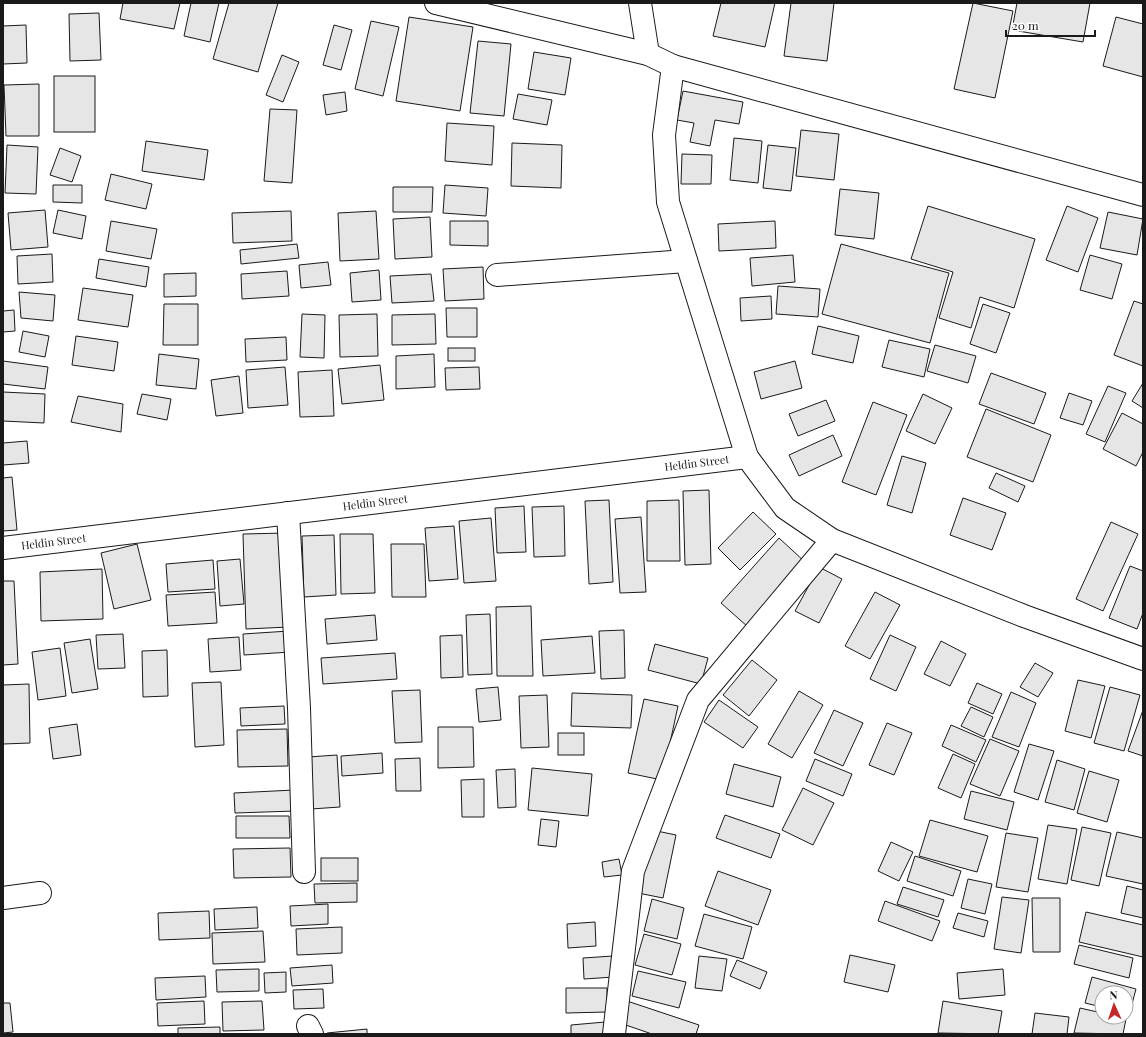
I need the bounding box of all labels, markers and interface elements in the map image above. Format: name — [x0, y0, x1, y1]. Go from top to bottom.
scale bar — [1006, 12, 1095, 38]
text: 20 m — [1012, 17, 1039, 33]
street label: Heldin Street — [663, 451, 730, 474]
street label: Heldin Street — [342, 491, 409, 513]
street label: Heldin Street — [20, 530, 87, 553]
north arrow — [1094, 985, 1134, 1025]
text: N — [1109, 987, 1118, 1002]

